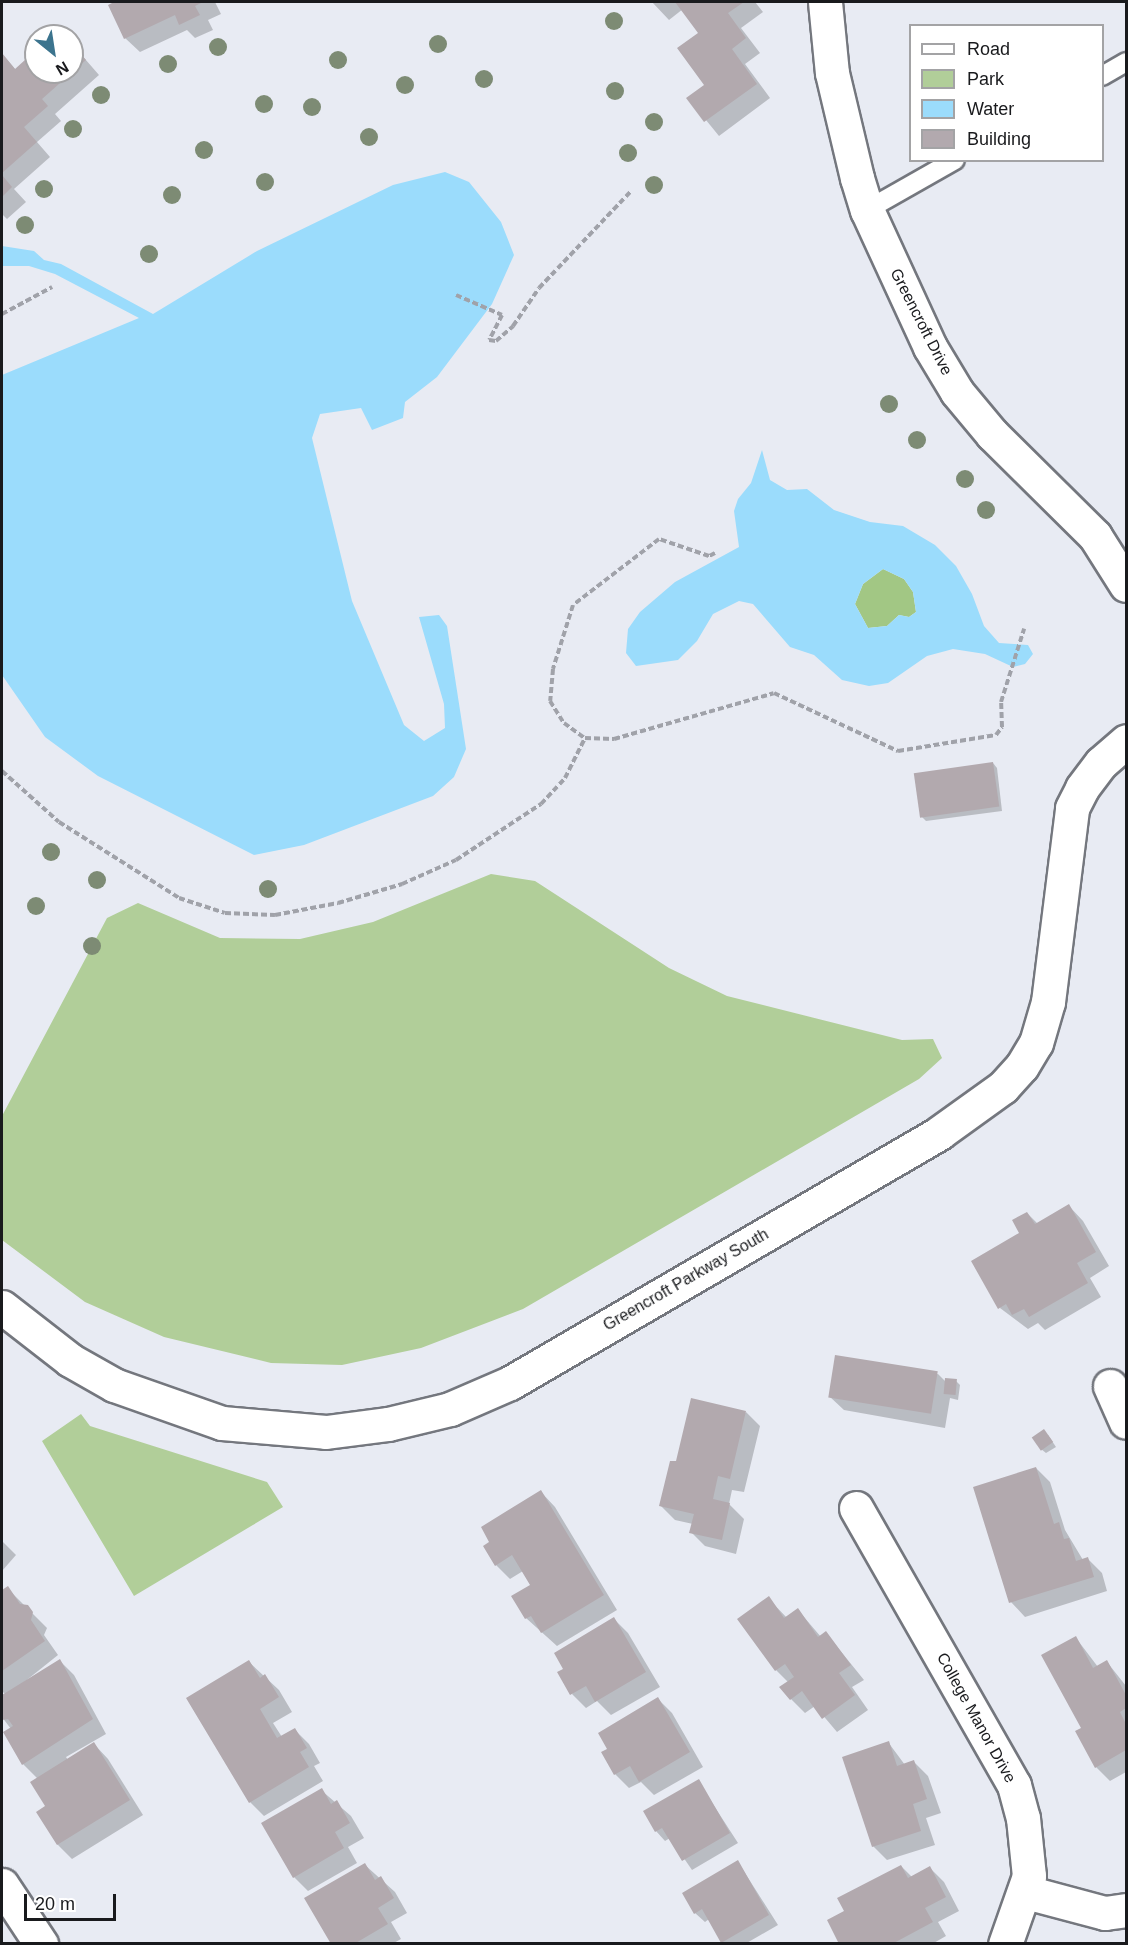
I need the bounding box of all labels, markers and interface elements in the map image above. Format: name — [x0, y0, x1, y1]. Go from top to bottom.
north arrow — [24, 24, 84, 84]
legend — [909, 24, 1104, 162]
text: Road — [967, 39, 1010, 59]
text: N — [53, 58, 72, 79]
text: Park — [967, 69, 1004, 89]
text: Water — [967, 99, 1014, 119]
text: Building — [967, 129, 1031, 149]
street label: Greencroft Drive — [886, 265, 956, 379]
street label: Greencroft Parkway South — [600, 1225, 772, 1335]
street label: College Manor Drive — [932, 1650, 1020, 1786]
scale bar — [27, 1882, 118, 1920]
text: 20 m — [35, 1894, 75, 1914]

